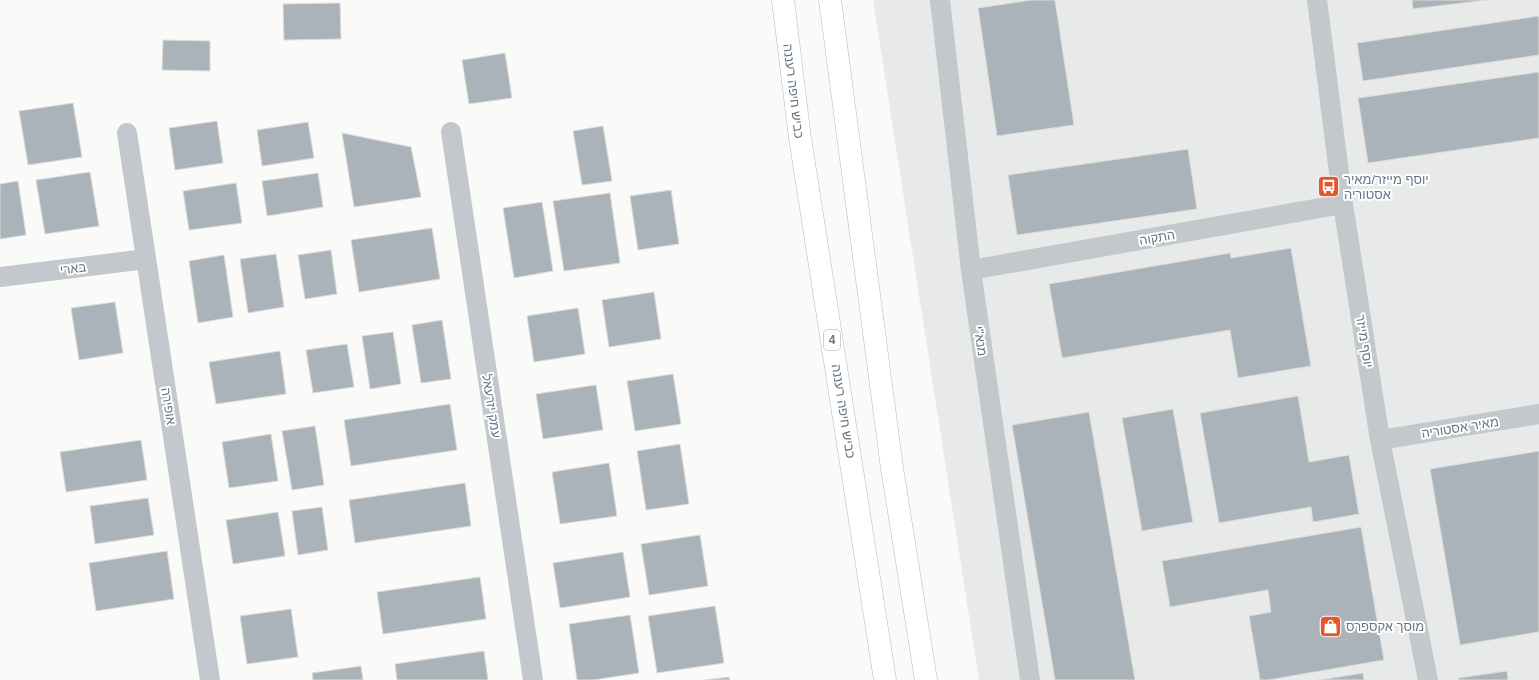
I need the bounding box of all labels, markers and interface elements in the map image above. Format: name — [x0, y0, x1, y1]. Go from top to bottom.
street label: כביש חיפה רעננה — [780, 43, 807, 139]
place label: יוסף מייזר/מאיר אסטוריה — [1344, 172, 1429, 202]
bus stop icon: יוסף מייזר/מאיר אסטוריה — [1315, 173, 1341, 199]
street label: התקוה — [1138, 227, 1176, 248]
street label: בארי — [59, 259, 87, 278]
street label: יוסף מייזר — [1353, 313, 1376, 369]
street label: מנא"י — [971, 325, 990, 357]
road number: 4 — [824, 330, 840, 350]
street label: כביש חיפה רעננה — [829, 363, 858, 460]
street label: עמק יזרעאל — [479, 373, 504, 439]
street label: אופירה — [158, 386, 179, 426]
street label: מאיר אסטוריה — [1420, 414, 1500, 441]
shop icon: מוסך אקספרס — [1317, 613, 1343, 639]
place label: מוסך אקספרס — [1346, 619, 1424, 634]

